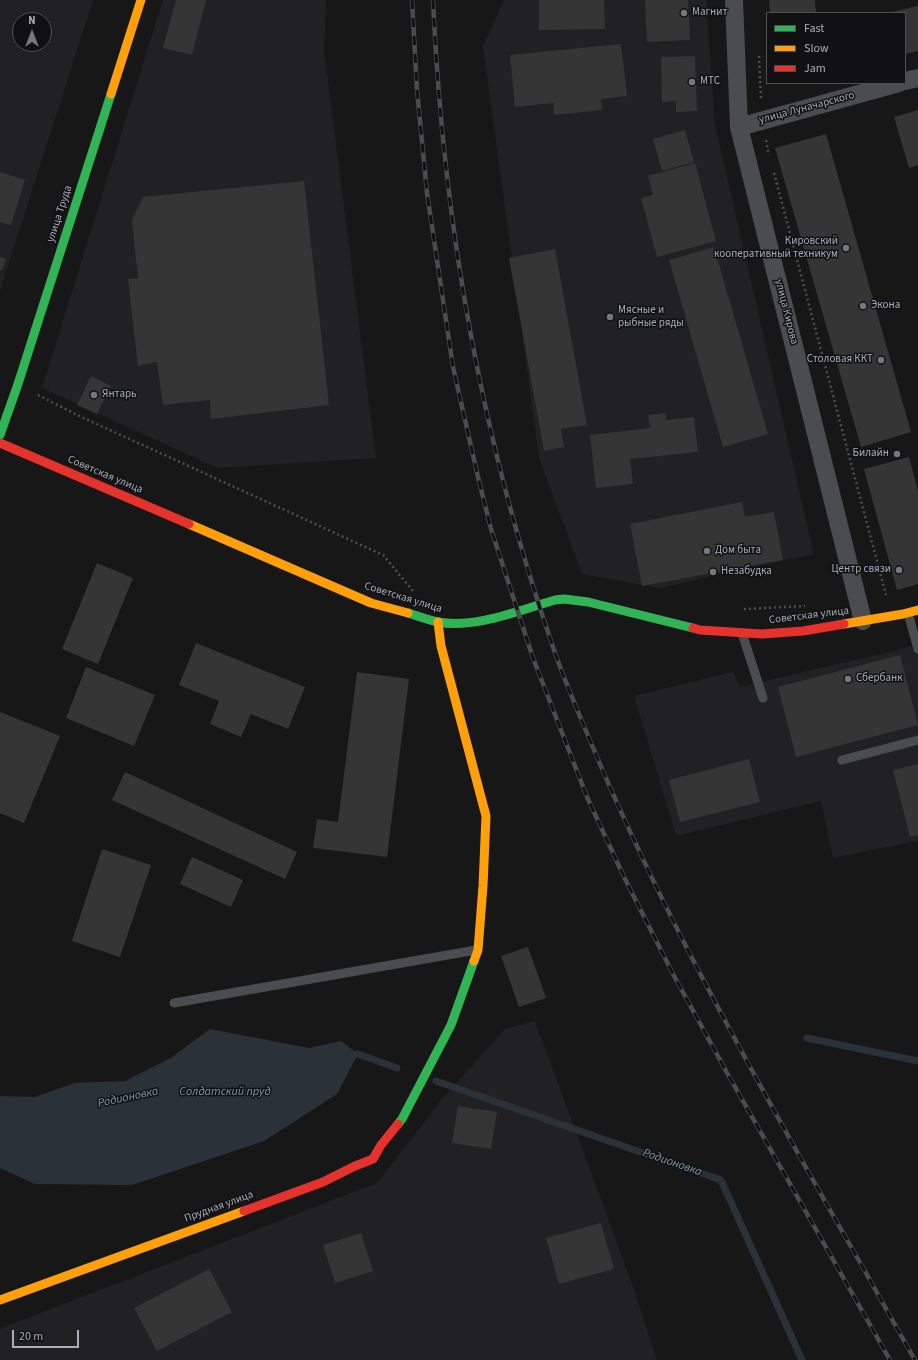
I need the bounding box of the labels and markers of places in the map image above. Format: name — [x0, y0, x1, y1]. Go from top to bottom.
place label: Магнит — [692, 6, 728, 20]
marker: Магнит — [679, 8, 689, 18]
place label: МТС — [700, 75, 720, 89]
marker: МТС — [687, 77, 697, 87]
place label: Кировский кооперативный техникум — [714, 235, 838, 261]
marker: Кировский кооперативный техникум — [841, 243, 851, 253]
place label: Экона — [871, 299, 900, 313]
marker: Экона — [858, 301, 868, 311]
place label: Мясные и рыбные ряды — [618, 304, 684, 330]
marker: Мясные и рыбные ряды — [605, 312, 615, 322]
place label: Столовая ККТ — [807, 353, 873, 367]
marker: Столовая ККТ — [876, 355, 886, 365]
place label: Янтарь — [102, 388, 136, 402]
marker: Янтарь — [89, 390, 99, 400]
place label: Билайн — [853, 447, 889, 461]
marker: Билайн — [892, 449, 902, 459]
place label: Дом быта — [715, 544, 761, 558]
marker: Дом быта — [702, 546, 712, 556]
place label: Центр связи — [831, 563, 891, 577]
place label: Незабудка — [721, 565, 772, 579]
marker: Центр связи — [894, 565, 904, 575]
marker: Незабудка — [708, 567, 718, 577]
place label: Сбербанк — [856, 672, 903, 686]
marker: Сбербанк — [843, 674, 853, 684]

